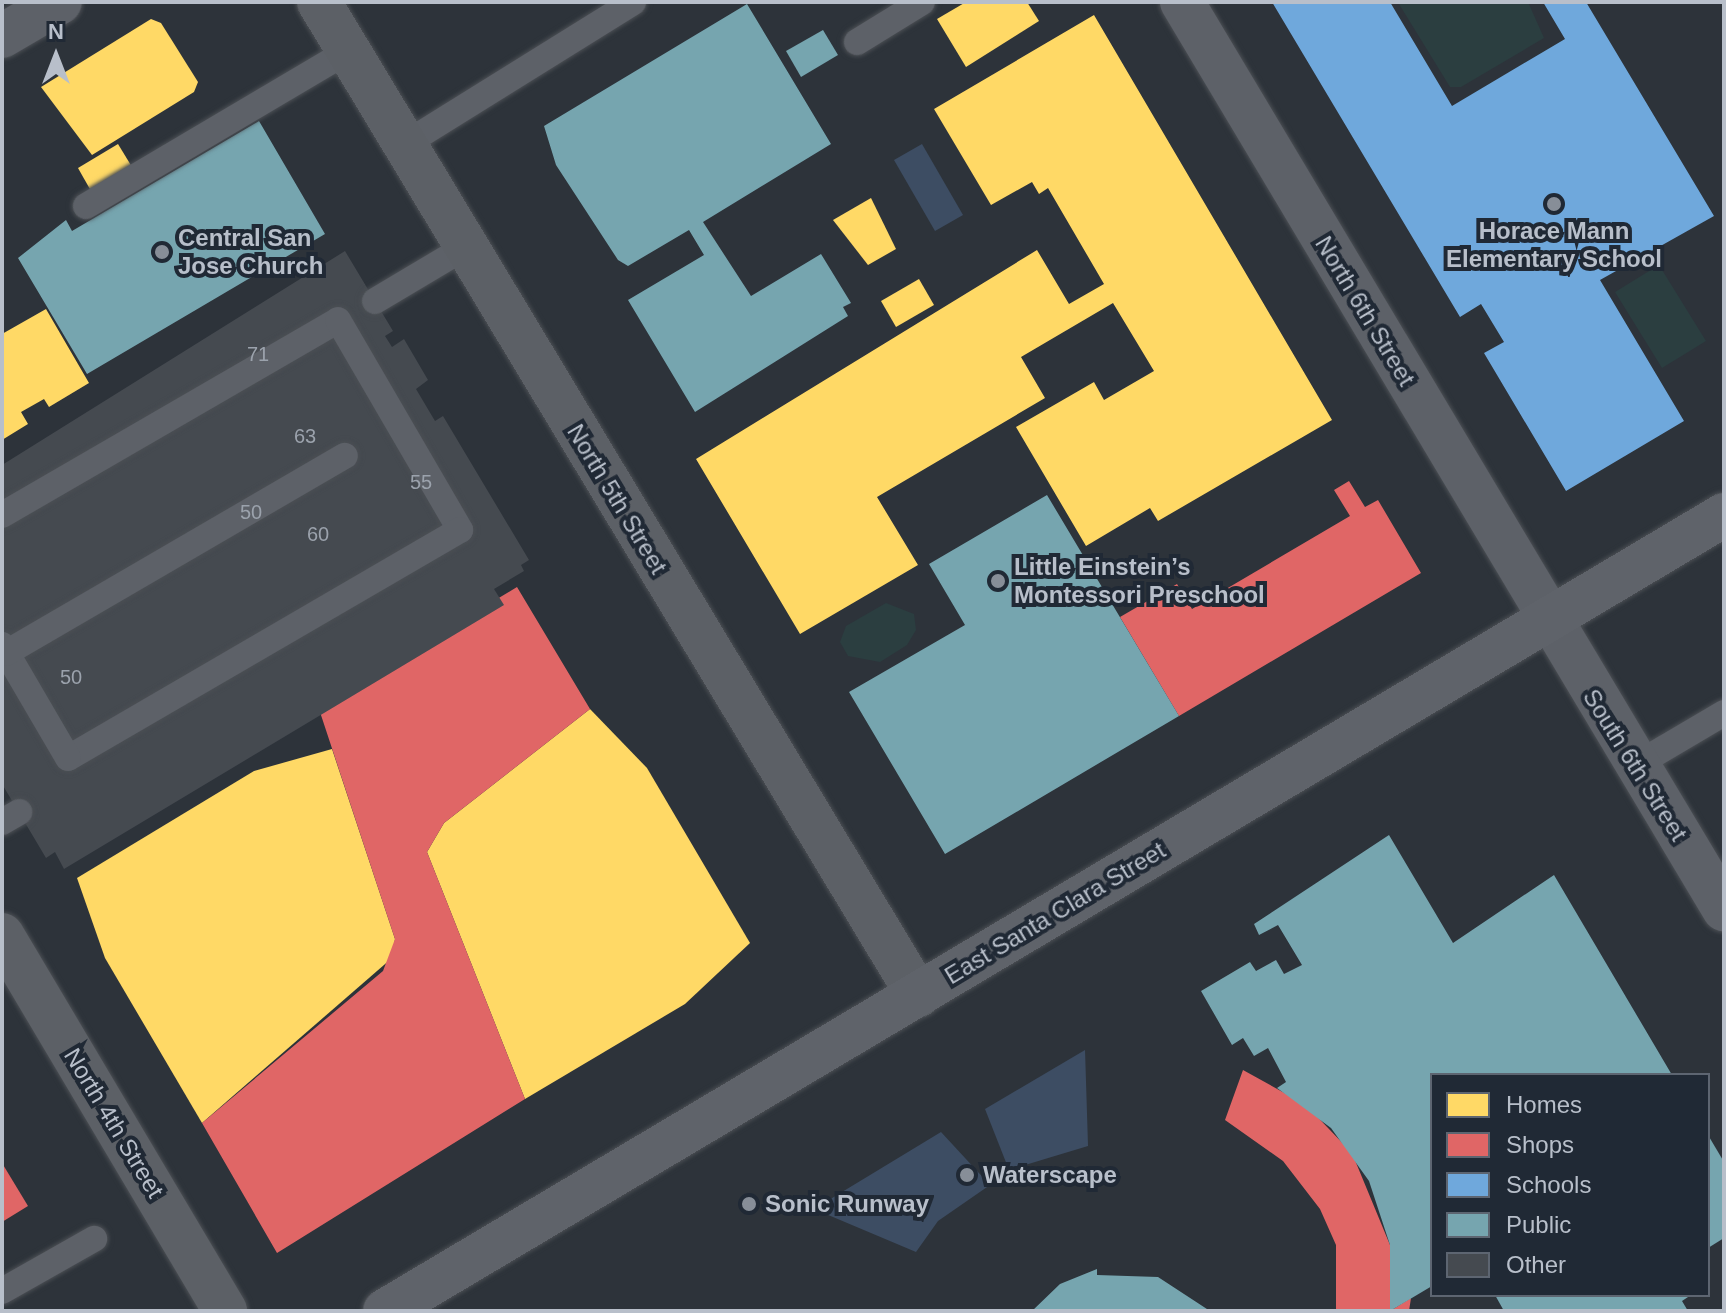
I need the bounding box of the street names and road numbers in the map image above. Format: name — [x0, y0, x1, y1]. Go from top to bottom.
street label: North 6th Street — [1309, 231, 1421, 391]
street label: North 5th Street — [561, 419, 673, 579]
street label: South 6th Street — [1577, 684, 1693, 846]
street label: East Santa Clara Street — [940, 836, 1170, 990]
street label: North 4th Street — [58, 1043, 170, 1203]

